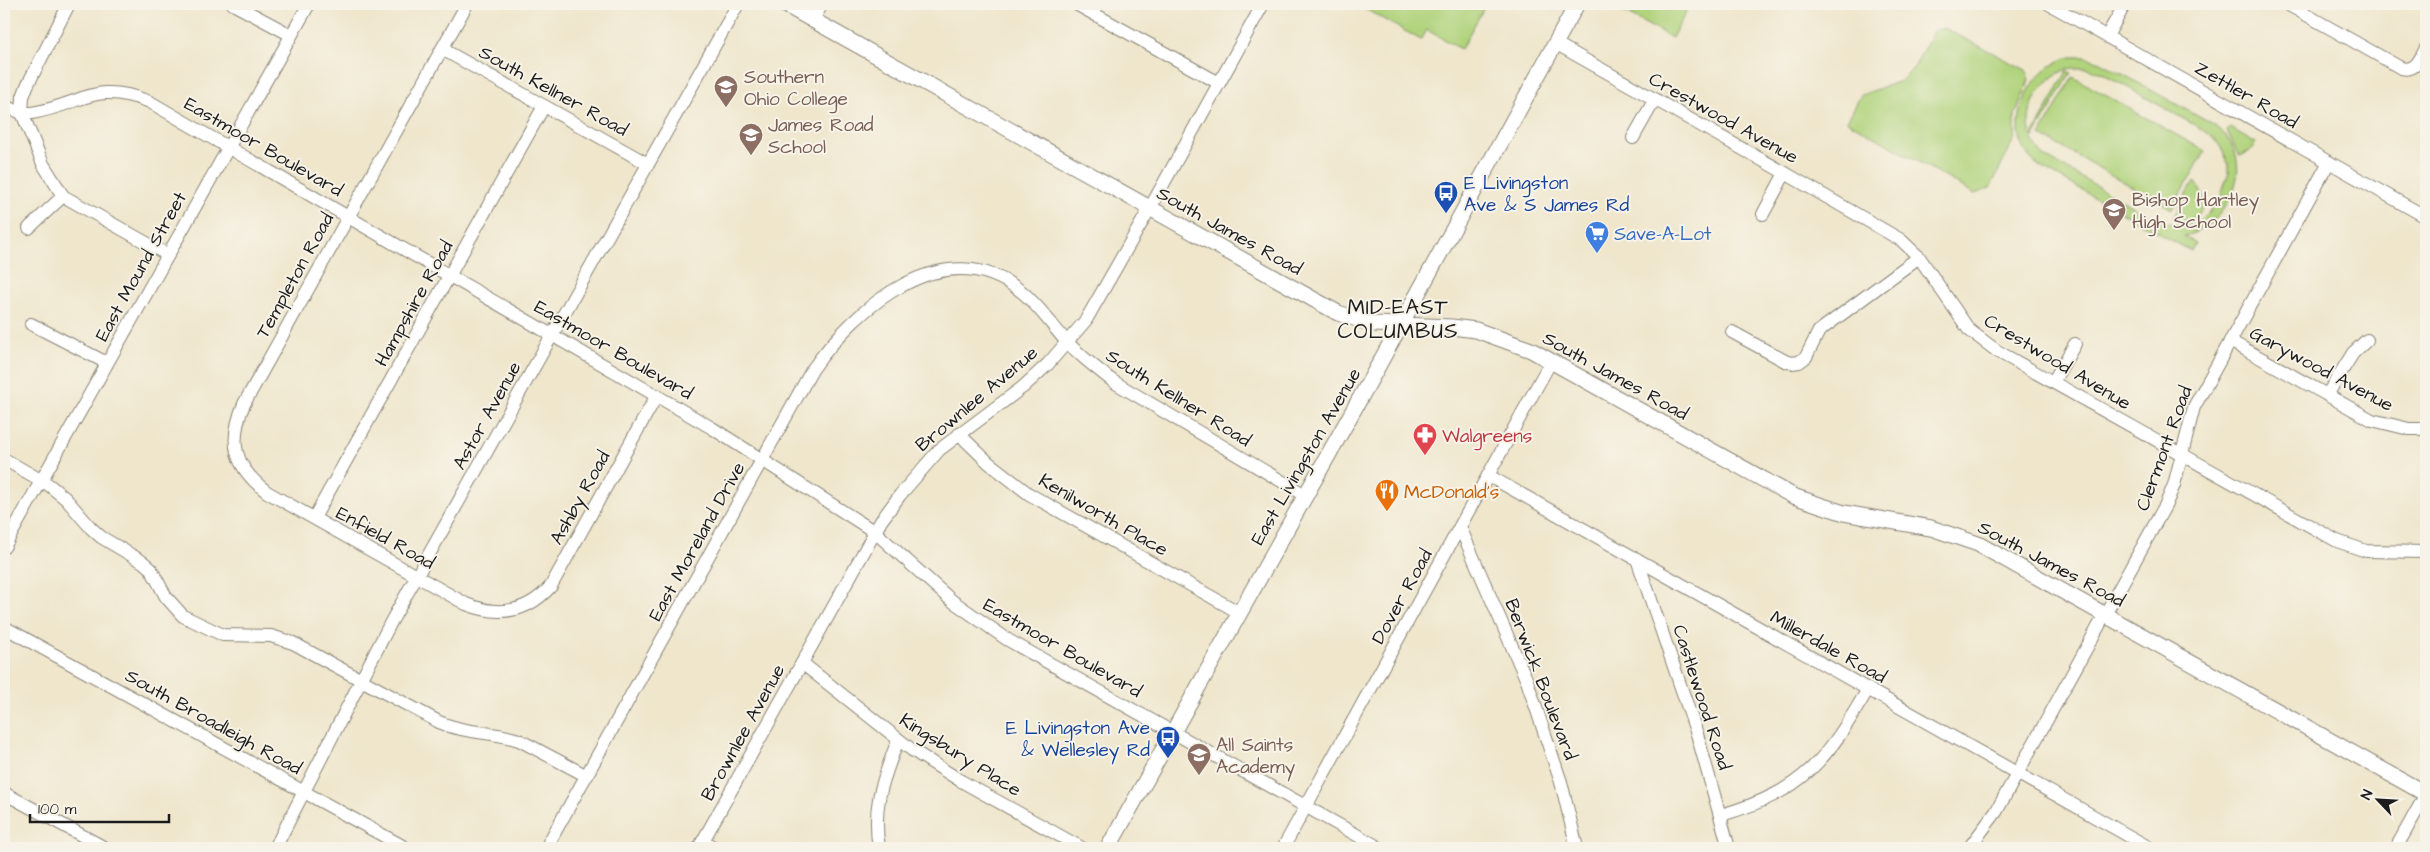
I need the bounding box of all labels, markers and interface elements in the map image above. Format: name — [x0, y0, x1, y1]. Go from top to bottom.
street label: South Kellner Road — [474, 39, 633, 144]
street label: Zettler Road — [2189, 55, 2303, 136]
place label: Southern Ohio College — [744, 64, 848, 114]
street label: Crestwood Avenue — [1644, 66, 1803, 171]
school or university icon: Southern Ohio College — [713, 74, 739, 108]
street label: Eastmoor Boulevard — [179, 91, 348, 204]
place label: James Road School — [768, 112, 874, 161]
school or university icon: James Road School — [738, 122, 764, 156]
place label: E Livingston Ave & S James Rd — [1464, 170, 1630, 219]
street label: South James Road — [1152, 180, 1307, 283]
bus stop icon: E Livingston Ave & S James Rd — [1433, 180, 1459, 214]
street label: East Mound Street — [89, 187, 194, 346]
place label: Bishop Hartley High School — [2132, 187, 2260, 237]
school or university icon: Bishop Hartley High School — [2101, 197, 2127, 231]
street label: Templeton Road — [250, 208, 341, 343]
supermarket icon: Save-A-Lot — [1584, 220, 1610, 254]
place label: Save-A-Lot — [1614, 221, 1712, 248]
street label: Hampshire Road — [368, 236, 460, 372]
district label: MID-EAST COLUMBUS — [1338, 293, 1458, 346]
street label: Eastmoor Boulevard — [529, 294, 698, 407]
street label: Crestwood Avenue — [1979, 308, 2136, 417]
street label: Garywood Avenue — [2244, 320, 2398, 420]
street label: South James Road — [1538, 325, 1693, 428]
street label: Brownlee Avenue — [910, 340, 1044, 458]
street label: South Kellner Road — [1100, 343, 1256, 454]
street label: Astor Avenue — [446, 357, 528, 475]
street label: East Livingston Avenue — [1244, 363, 1369, 551]
street label: Clermont Road — [2129, 382, 2200, 515]
pharmacy icon: Walgreens — [1412, 422, 1438, 456]
place label: Walgreens — [1442, 423, 1532, 451]
street label: Ashby Road — [543, 446, 618, 550]
street label: East Moreland Drive — [642, 457, 752, 626]
street label: Kenilworth Place — [1034, 467, 1173, 563]
restaurant icon: McDonald's — [1374, 478, 1400, 512]
place label: McDonald's — [1404, 479, 1499, 506]
street label: Enfield Road — [331, 500, 440, 577]
street label: South James Road — [1973, 514, 2130, 615]
street label: Dover Road — [1365, 544, 1440, 649]
street label: Eastmoor Boulevard — [978, 592, 1147, 705]
street label: Berwick Boulevard — [1497, 595, 1584, 764]
street label: Millerdale Road — [1765, 604, 1892, 691]
street label: Castlewood Road — [1665, 621, 1738, 774]
street label: Brownlee Avenue — [695, 660, 792, 806]
street label: South Broadleigh Road — [120, 663, 307, 783]
street label: Kingsbury Place — [894, 707, 1026, 804]
place label: E Livingston Ave & Wellesley Rd — [1006, 715, 1150, 765]
bus stop icon: E Livingston Ave & Wellesley Rd — [1155, 725, 1181, 759]
place label: All Saints Academy — [1216, 732, 1296, 782]
school or university icon: All Saints Academy — [1186, 742, 1212, 776]
north arrow — [2352, 774, 2402, 824]
text: N — [2356, 787, 2378, 803]
scale bar — [30, 792, 169, 824]
text: 100 m — [38, 799, 77, 820]

